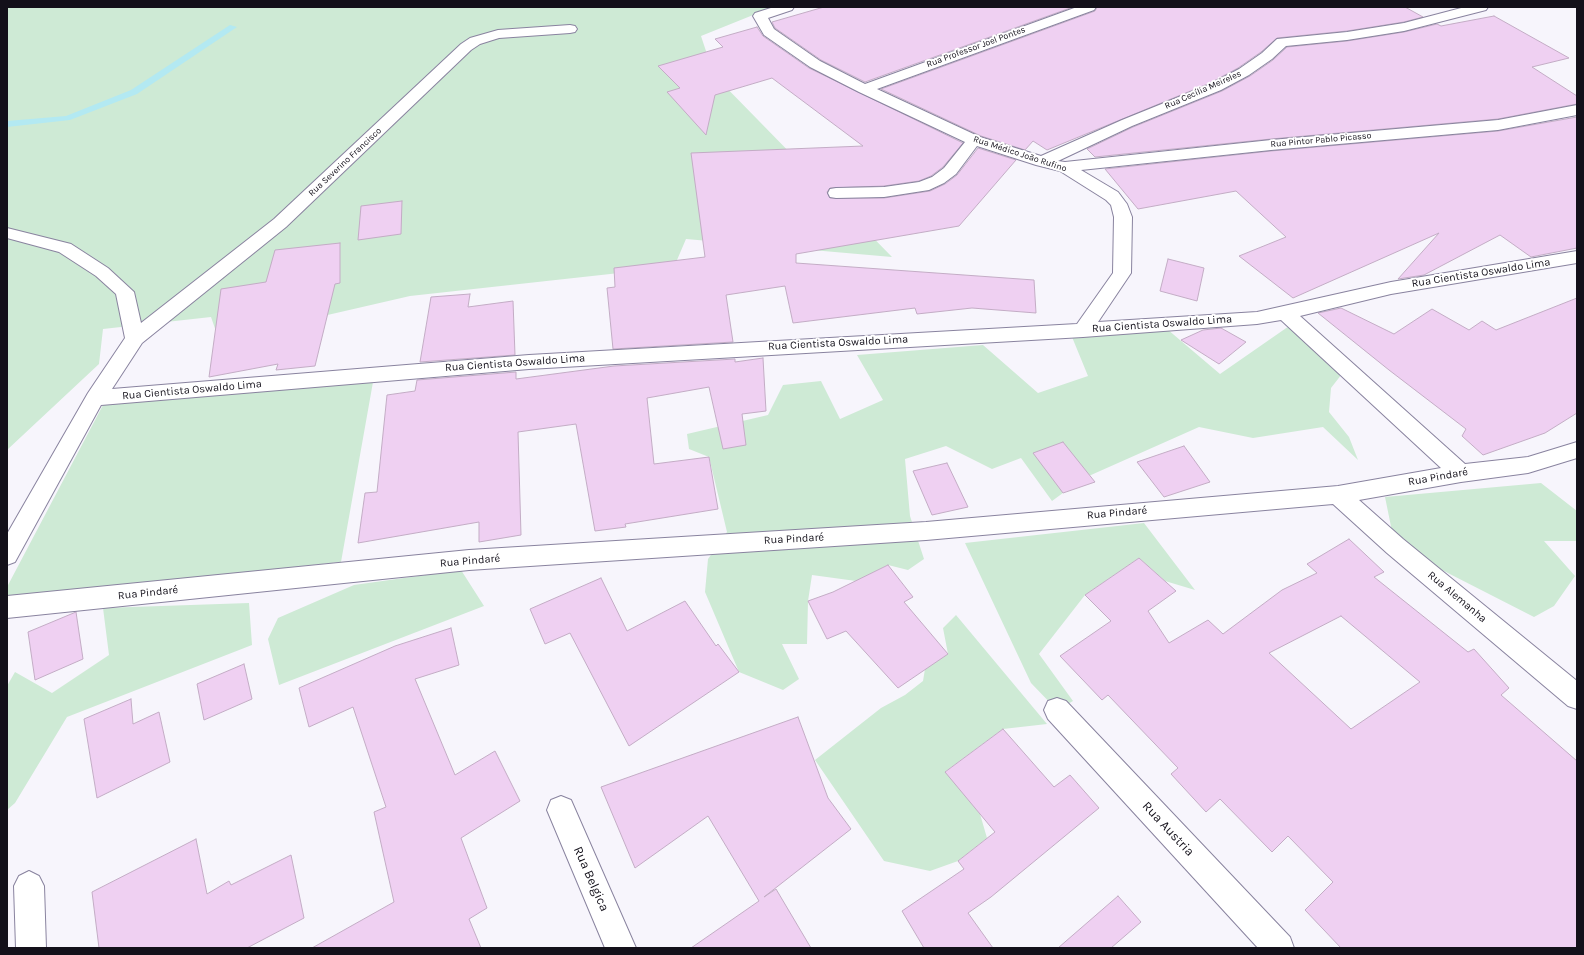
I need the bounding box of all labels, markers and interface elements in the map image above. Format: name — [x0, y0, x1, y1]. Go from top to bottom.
street label: Rua Professor Joel Pontes — [925, 24, 1027, 70]
street label: Rua Cecília Meireles — [1163, 68, 1243, 112]
street label: Rua Severino Francisco — [306, 125, 384, 199]
street label: Rua Pintor Pablo Picasso — [1270, 130, 1372, 150]
street label: Rua Médico João Rufino — [972, 134, 1068, 174]
street label: Rua Cientista Oswaldo Lima — [1411, 256, 1551, 290]
street label: Rua Cientista Oswaldo Lima — [1092, 313, 1232, 335]
street label: Rua Cientista Oswaldo Lima — [768, 333, 908, 353]
street label: Rua Cientista Oswaldo Lima — [445, 352, 585, 374]
street label: Rua Cientista Oswaldo Lima — [122, 377, 262, 403]
street label: Rua Pindaré — [1407, 465, 1469, 489]
street label: Rua Pindaré — [1086, 504, 1148, 522]
street label: Rua Pindaré — [764, 531, 824, 547]
street label: Rua Pindaré — [439, 552, 501, 570]
street label: Rua Alemanha — [1425, 569, 1489, 625]
street label: Rua Pindaré — [117, 583, 179, 603]
street label: Rua Austria — [1139, 798, 1197, 860]
street label: Rua Belgica — [570, 844, 612, 914]

